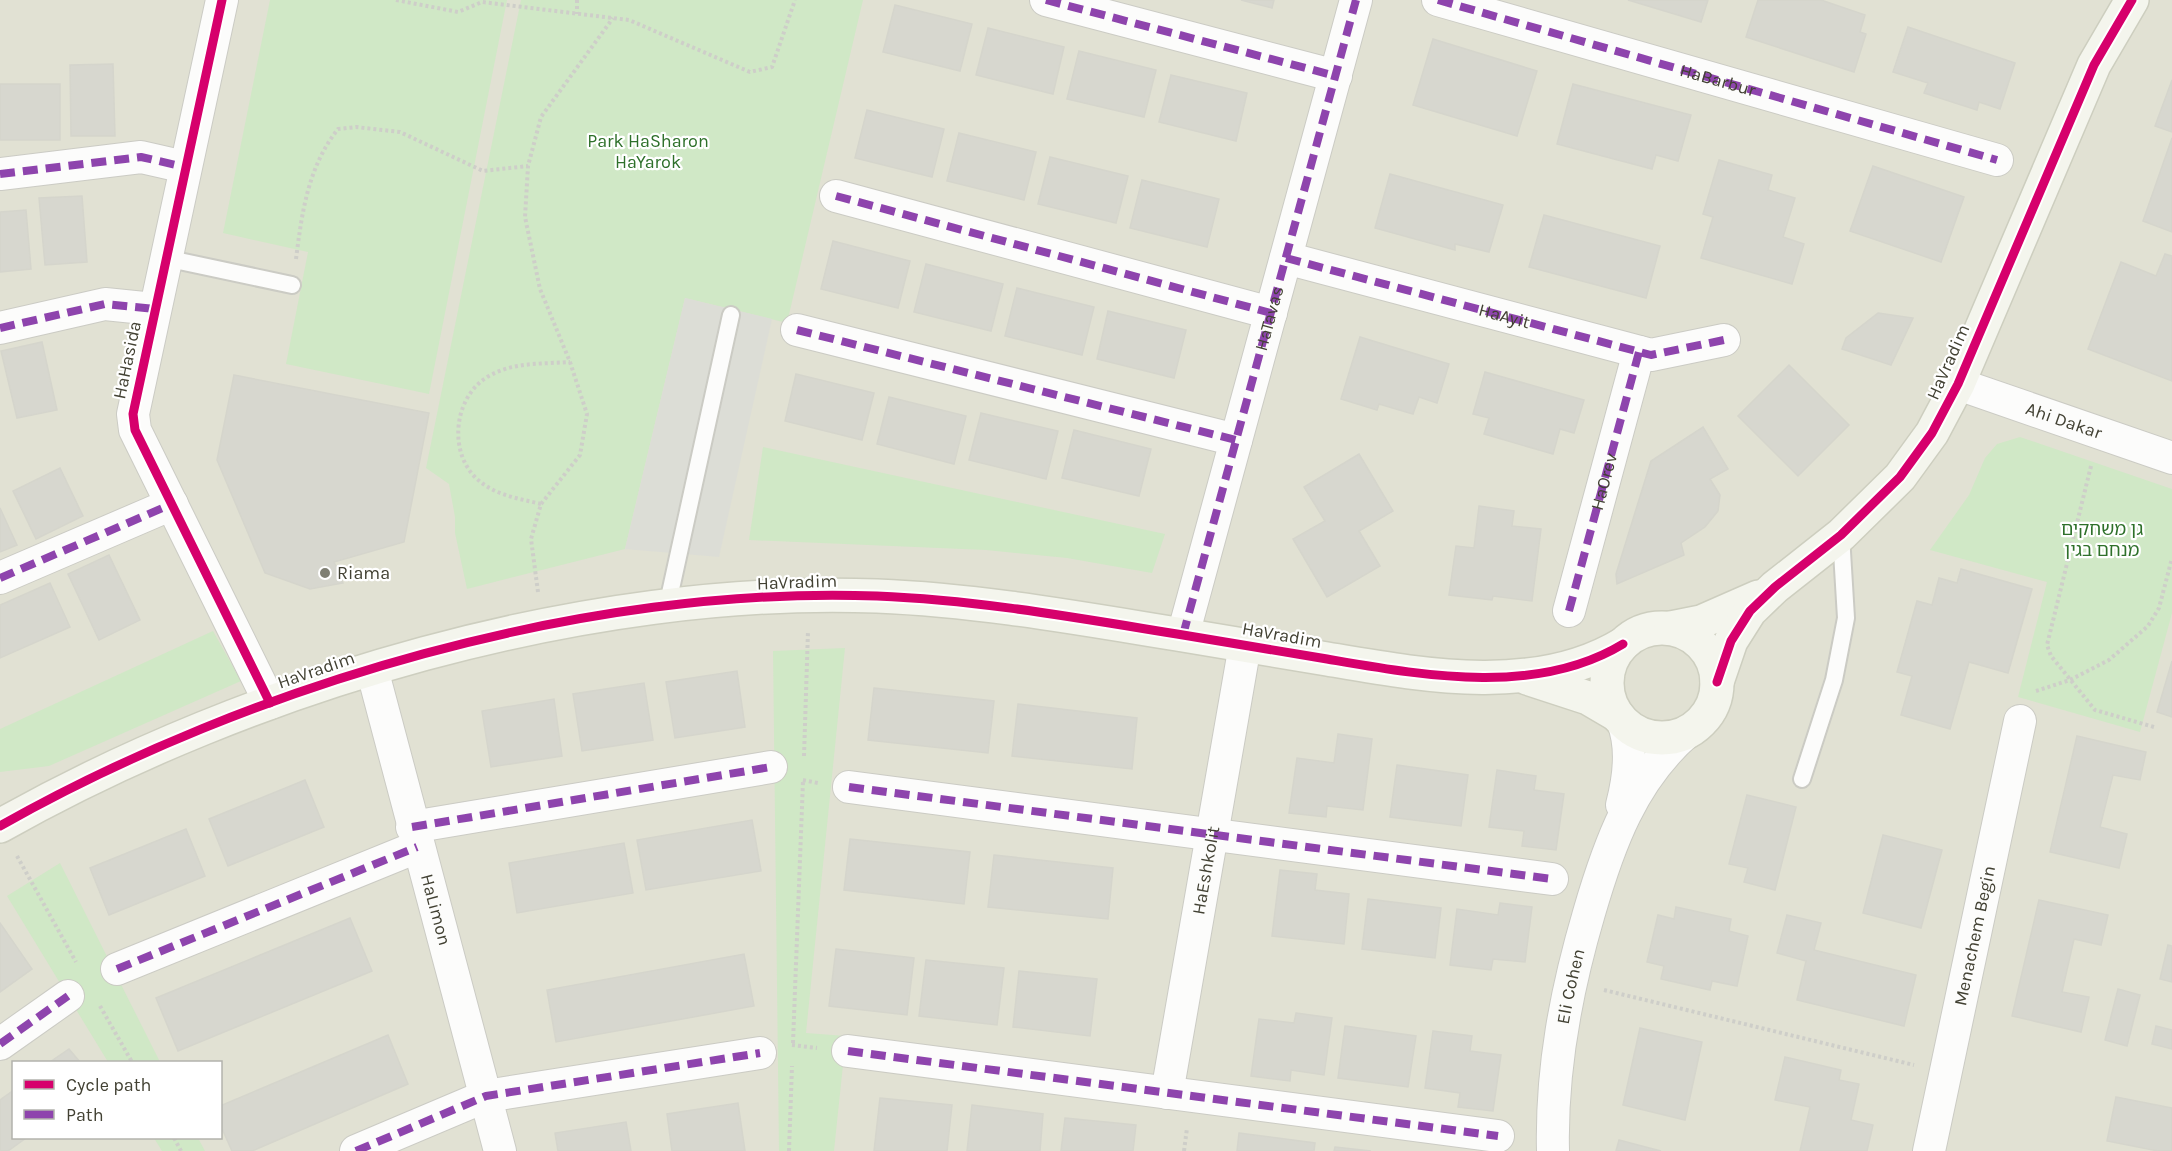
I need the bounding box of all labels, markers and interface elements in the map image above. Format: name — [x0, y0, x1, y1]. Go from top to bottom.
street label: HaBarbur — [1677, 59, 1759, 101]
park label: Park HaSharon HaYarok — [587, 130, 709, 173]
street label: HaTavas — [1250, 284, 1289, 353]
street label: HaAyit — [1476, 299, 1533, 333]
street label: HaHasida — [108, 319, 146, 401]
street label: HaVradim — [1922, 321, 1974, 403]
street label: Ahi Dakar — [2023, 397, 2105, 444]
street label: HaOrev — [1586, 451, 1622, 513]
park label: גן משחקים מנחם בגין — [2061, 518, 2143, 561]
place label: Riama — [337, 562, 390, 584]
marker: Riama — [318, 566, 332, 580]
street label: HaVradim — [756, 570, 838, 594]
street label: HaVradim — [1240, 617, 1324, 653]
street label: HaVradim — [274, 647, 358, 693]
street label: HaEshkolit — [1187, 824, 1224, 916]
street label: Menachem Begin — [1949, 864, 2000, 1008]
street label: HaLimon — [416, 871, 456, 948]
street label: Eli Cohen — [1552, 946, 1590, 1026]
legend — [12, 1061, 222, 1139]
text: Cycle path — [66, 1074, 151, 1096]
text: Path — [66, 1104, 104, 1126]

